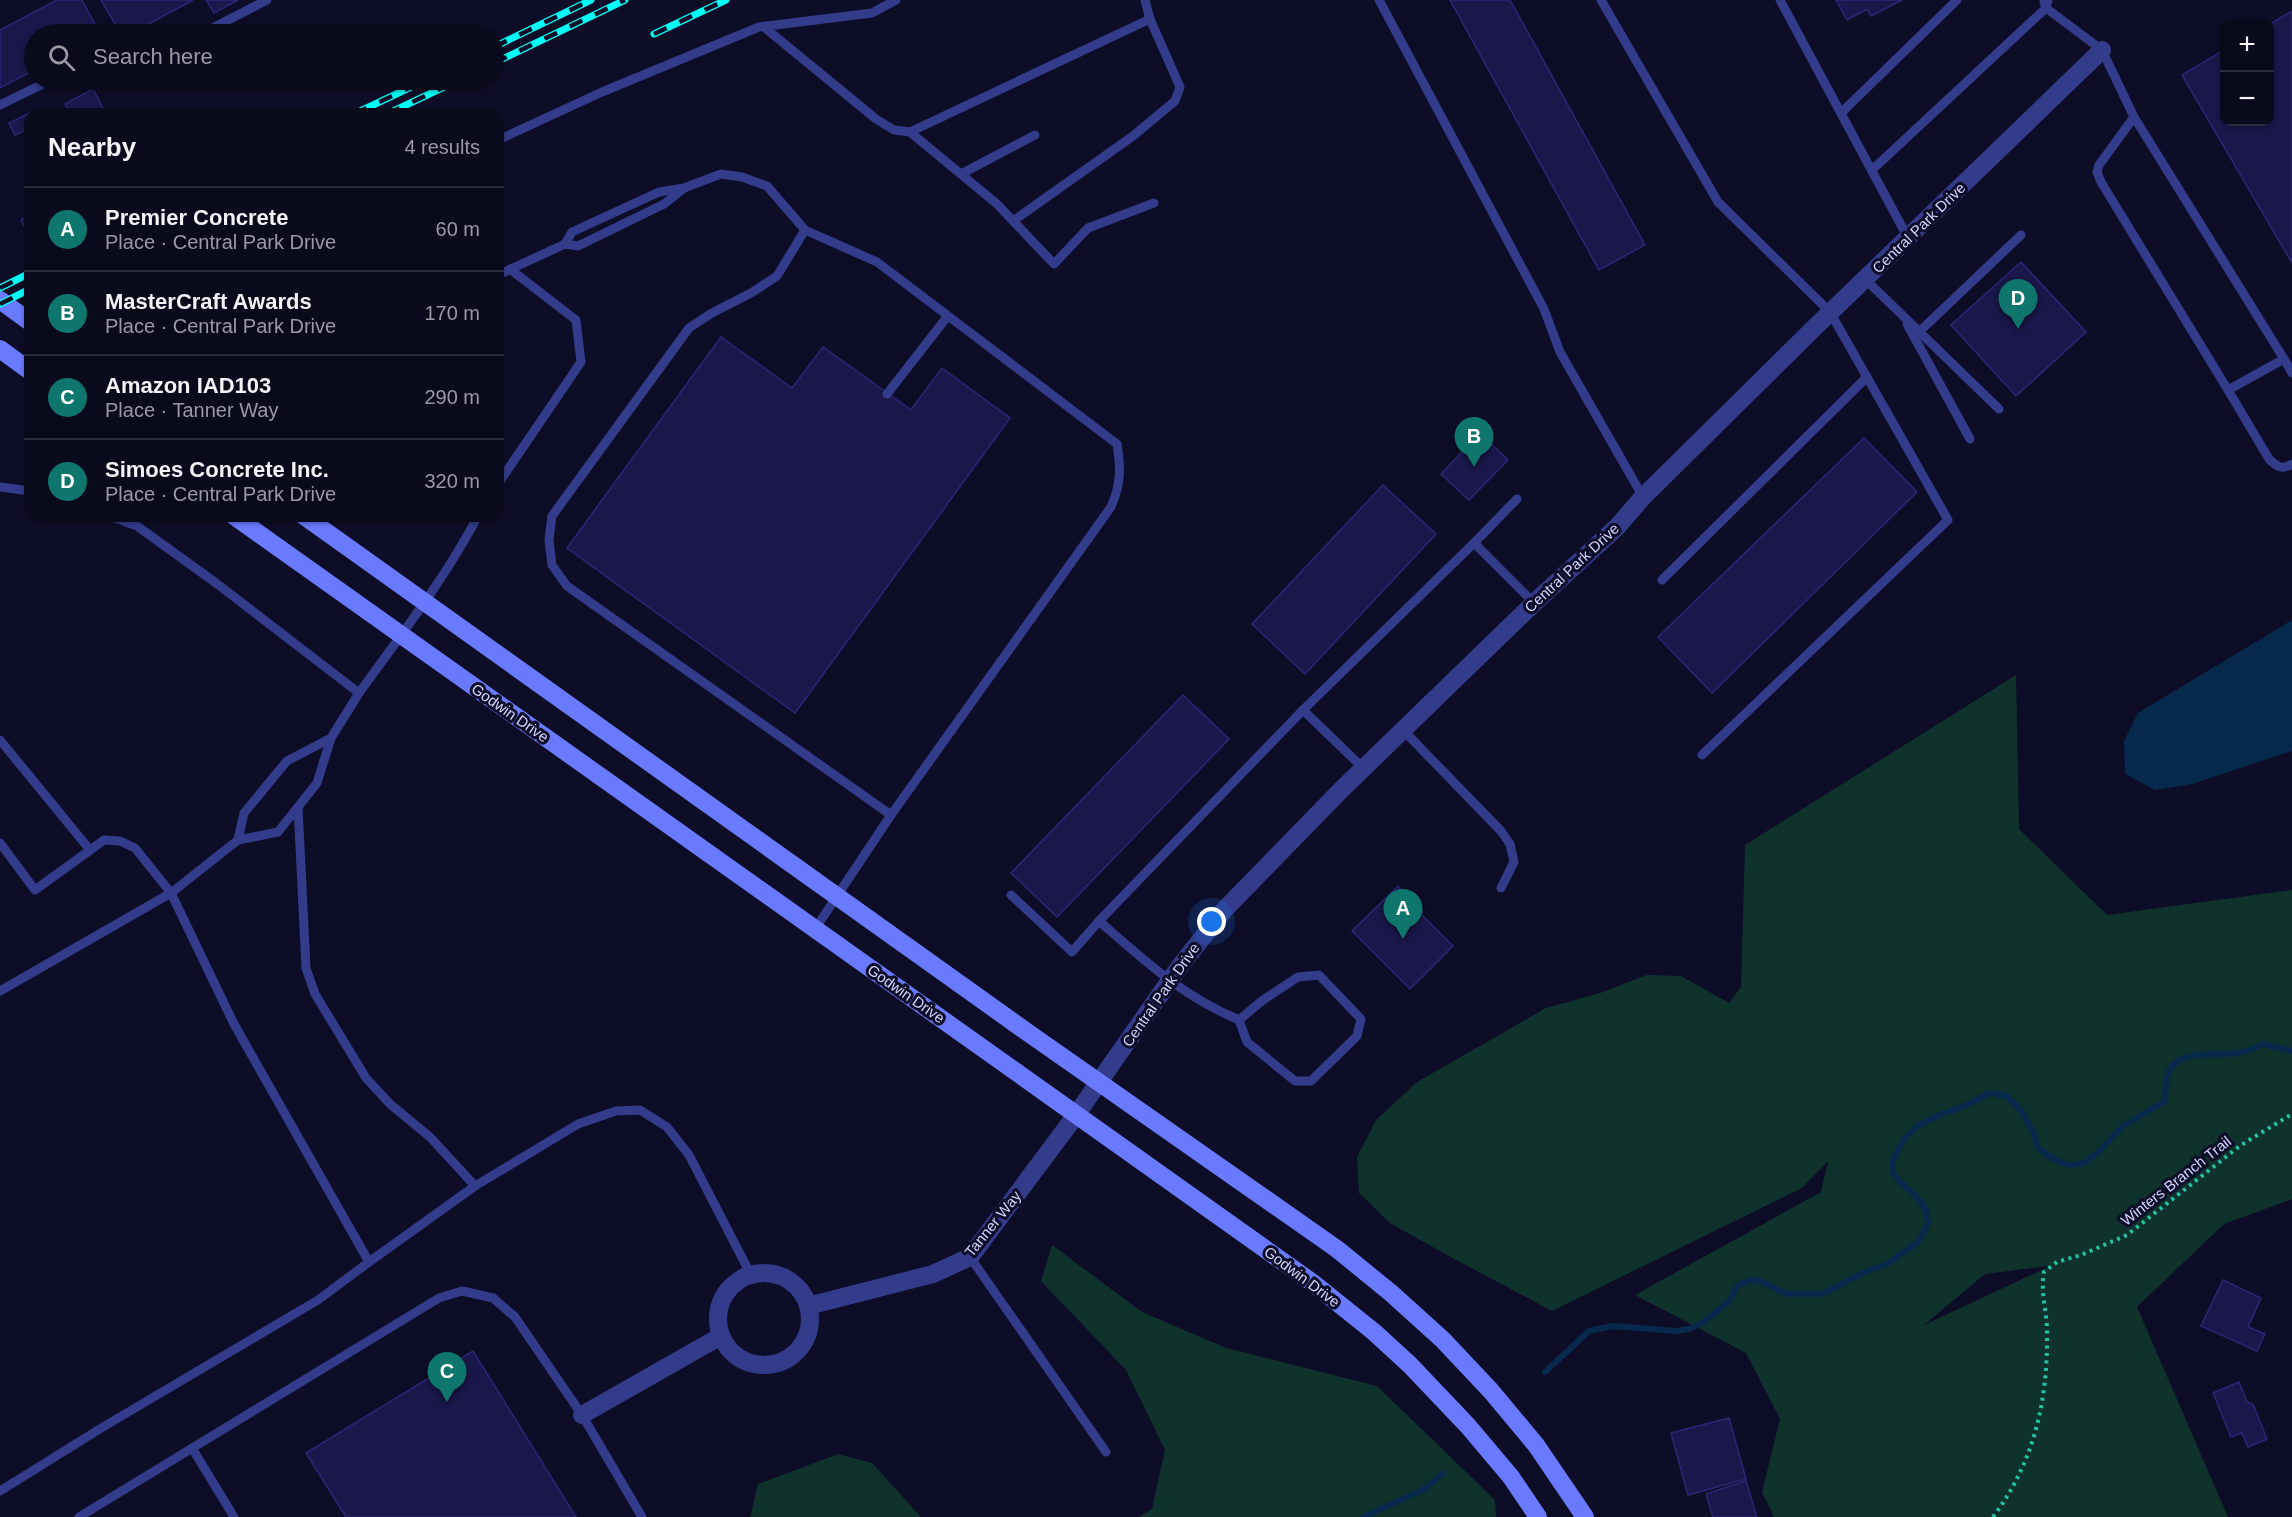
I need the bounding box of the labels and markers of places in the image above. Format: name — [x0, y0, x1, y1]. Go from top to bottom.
pin: D — [1998, 280, 2038, 329]
pin: B — [1454, 418, 1494, 467]
pin: A — [1384, 890, 1422, 939]
pin: C — [428, 1352, 466, 1402]

